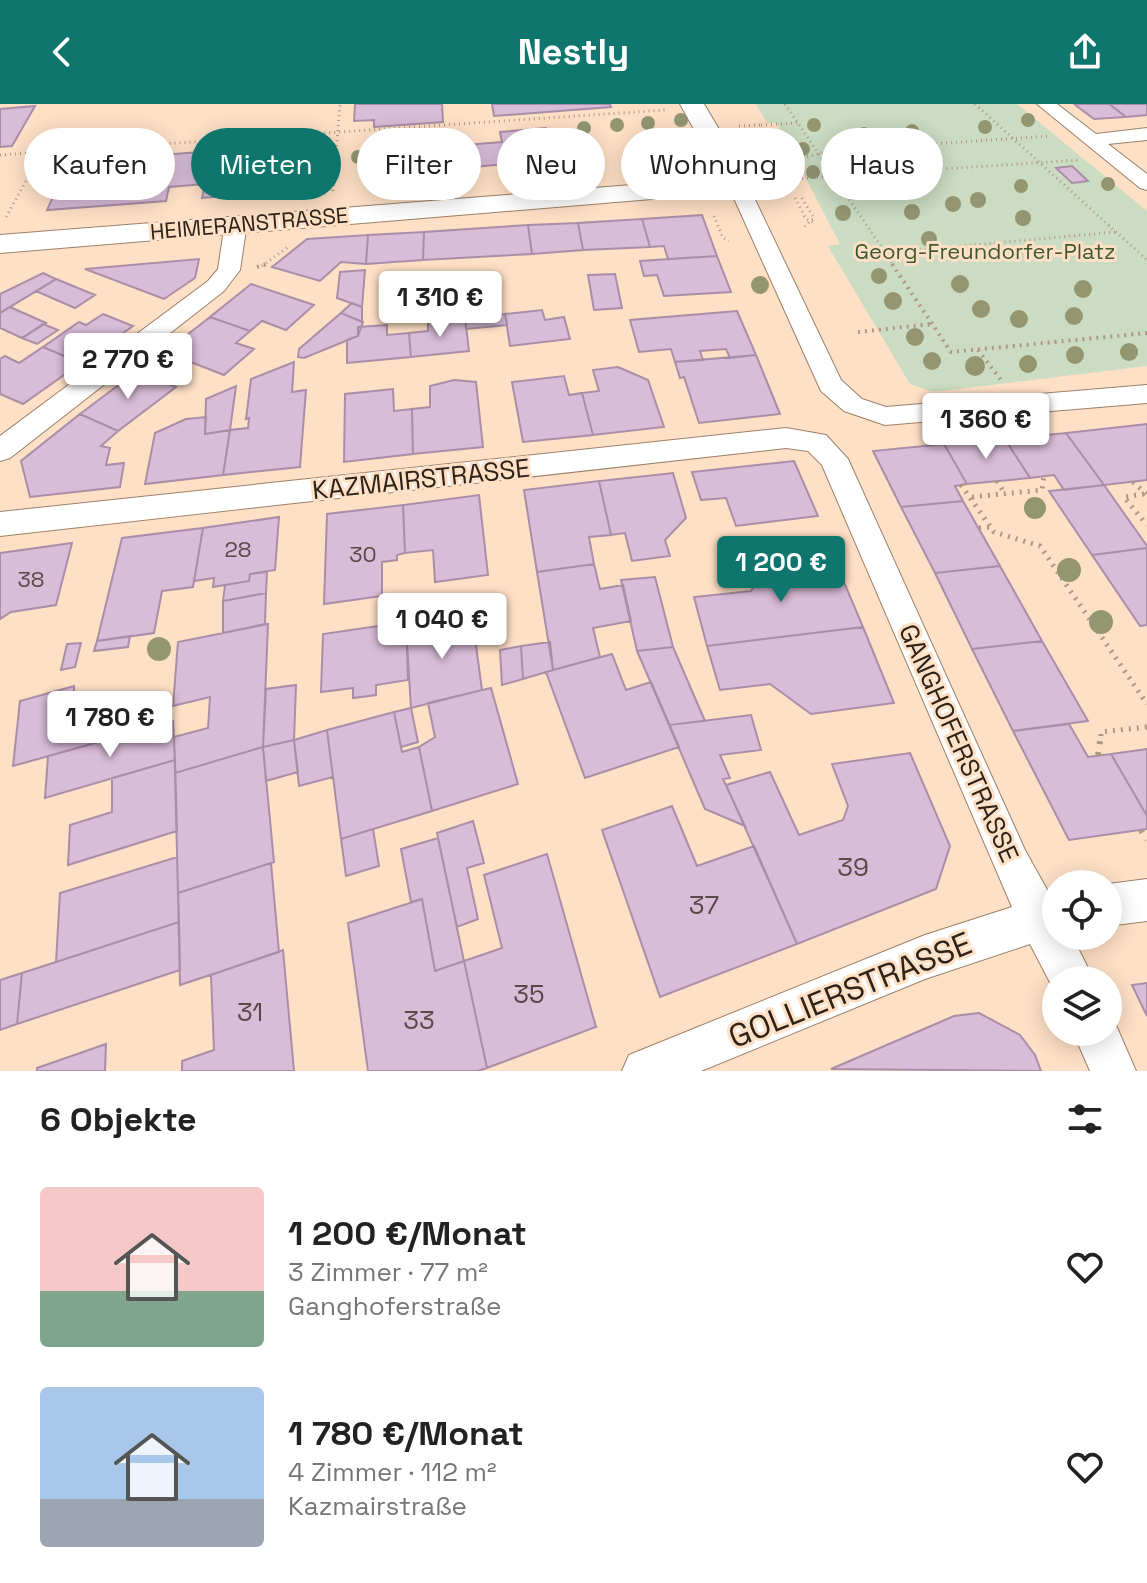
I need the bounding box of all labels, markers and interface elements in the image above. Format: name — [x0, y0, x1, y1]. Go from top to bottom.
text: Nestly — [518, 29, 629, 75]
icon: back — [40, 30, 84, 74]
icon: share — [1063, 30, 1107, 74]
chip: Kaufen — [24, 128, 175, 200]
chip: Mieten — [191, 128, 341, 200]
chip: Filter — [357, 128, 481, 200]
chip: Neu — [497, 128, 605, 200]
chip: Wohnung — [621, 128, 805, 200]
chip: Haus — [821, 128, 943, 200]
street label: HEIMERANSTRASSE — [149, 200, 349, 246]
park label: Georg-Freundorfer-Platz — [854, 237, 1116, 265]
pin: 1 310 € — [366, 271, 514, 339]
text: 1 310 € — [397, 280, 483, 314]
pin: 2 770 € — [54, 333, 202, 401]
text: 2 770 € — [82, 342, 174, 376]
pin: 1 360 € — [912, 393, 1060, 461]
text: 1 360 € — [940, 402, 1032, 436]
street label: KAZMAIRSTRASSE — [311, 451, 531, 507]
house number: 28 — [225, 535, 251, 563]
pin: 1 200 € — [707, 536, 855, 604]
house number: 30 — [349, 540, 377, 568]
text: 1 200 € — [735, 545, 827, 579]
house number: 38 — [18, 565, 45, 593]
pin: 1 040 € — [368, 593, 516, 661]
text: 1 040 € — [396, 602, 488, 636]
street label: GANGHOFERSTRASSE — [891, 619, 1027, 867]
pin: 1 780 € — [36, 691, 184, 759]
text: 1 780 € — [65, 700, 155, 734]
house number: 39 — [837, 850, 869, 884]
map controls — [1042, 870, 1122, 1046]
button: locate — [1042, 870, 1122, 950]
house number: 37 — [689, 888, 719, 922]
street label: GOLLIERSTRASSE — [723, 923, 977, 1057]
button: layers — [1042, 966, 1122, 1046]
house number: 35 — [513, 977, 545, 1011]
house number: 31 — [237, 995, 263, 1029]
house number: 33 — [403, 1003, 435, 1037]
icon: filters — [1063, 1097, 1107, 1141]
text: 6 Objekte — [40, 1098, 197, 1141]
text: 1 200 €/Monat — [288, 1212, 527, 1255]
icon: home — [104, 1219, 200, 1315]
icon: heart — [1063, 1245, 1107, 1289]
text: 3 Zimmer · 77 m² — [288, 1255, 488, 1289]
text: Ganghoferstraße — [288, 1289, 501, 1323]
text: 1 780 €/Monat — [288, 1412, 524, 1455]
icon: home — [104, 1419, 200, 1515]
icon: heart — [1063, 1445, 1107, 1489]
text: 4 Zimmer · 112 m² — [288, 1455, 496, 1489]
text: Kazmairstraße — [288, 1489, 467, 1523]

